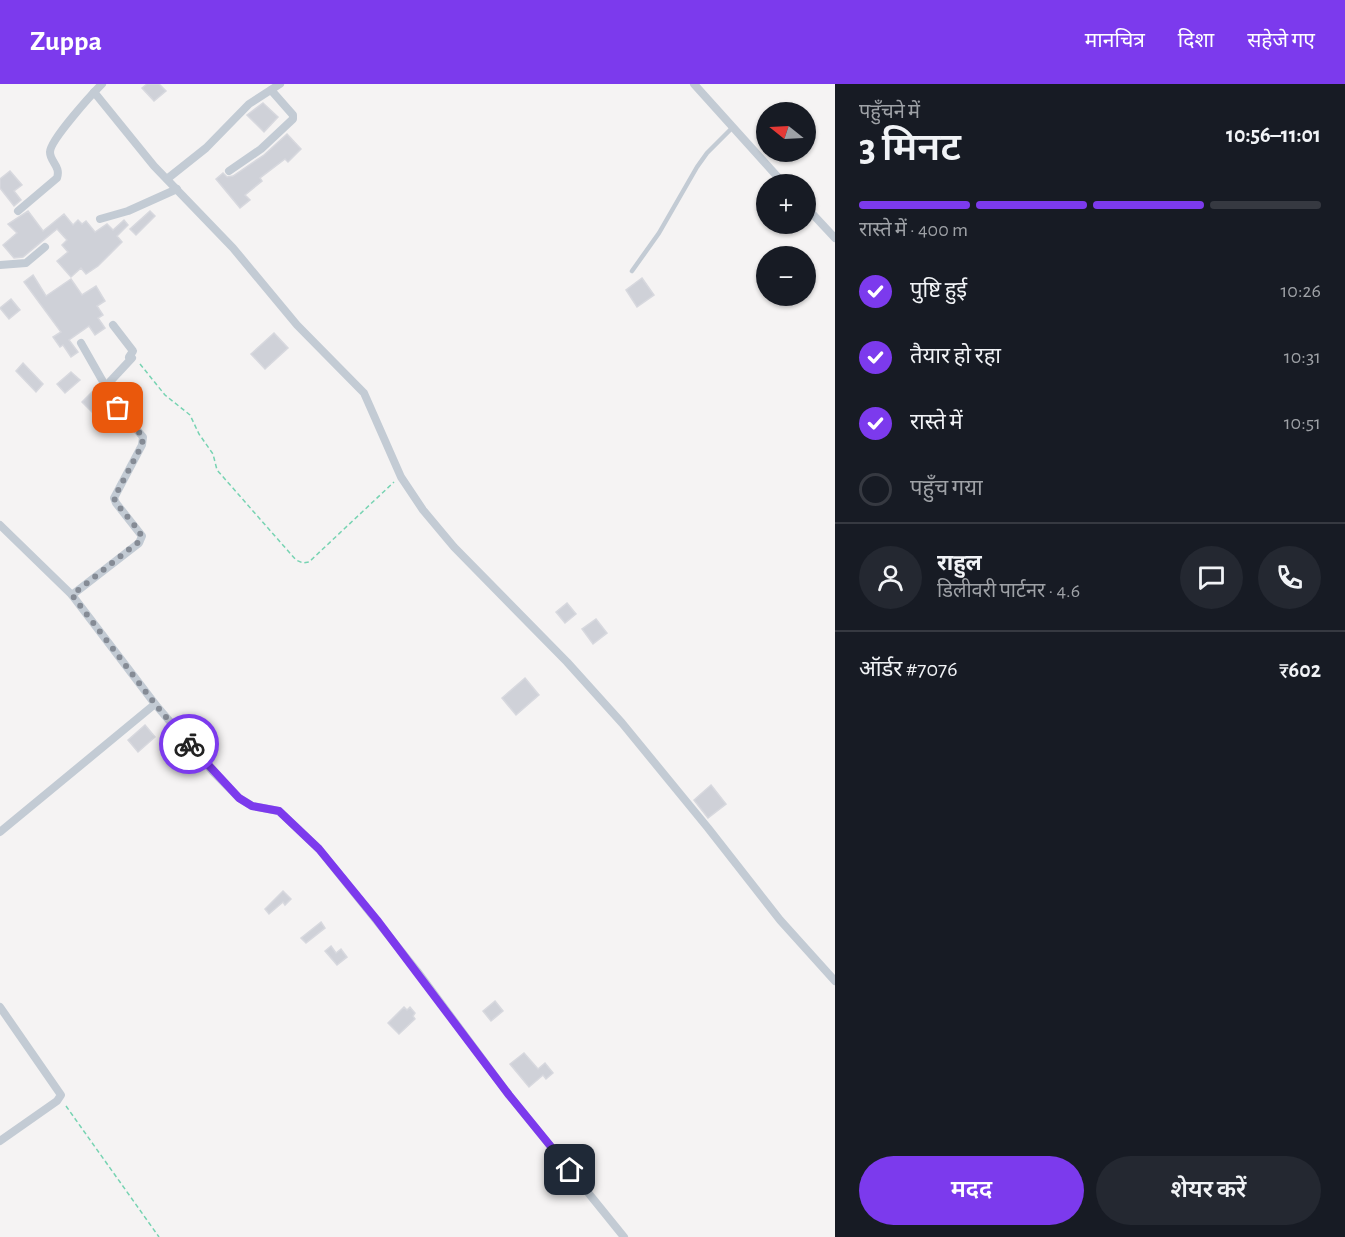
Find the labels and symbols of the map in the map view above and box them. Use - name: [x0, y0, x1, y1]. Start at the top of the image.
- north arrow: [756, 102, 816, 162]
- pin: [92, 382, 143, 433]
- courier: [159, 714, 219, 774]
- pin: [544, 1144, 595, 1195]

